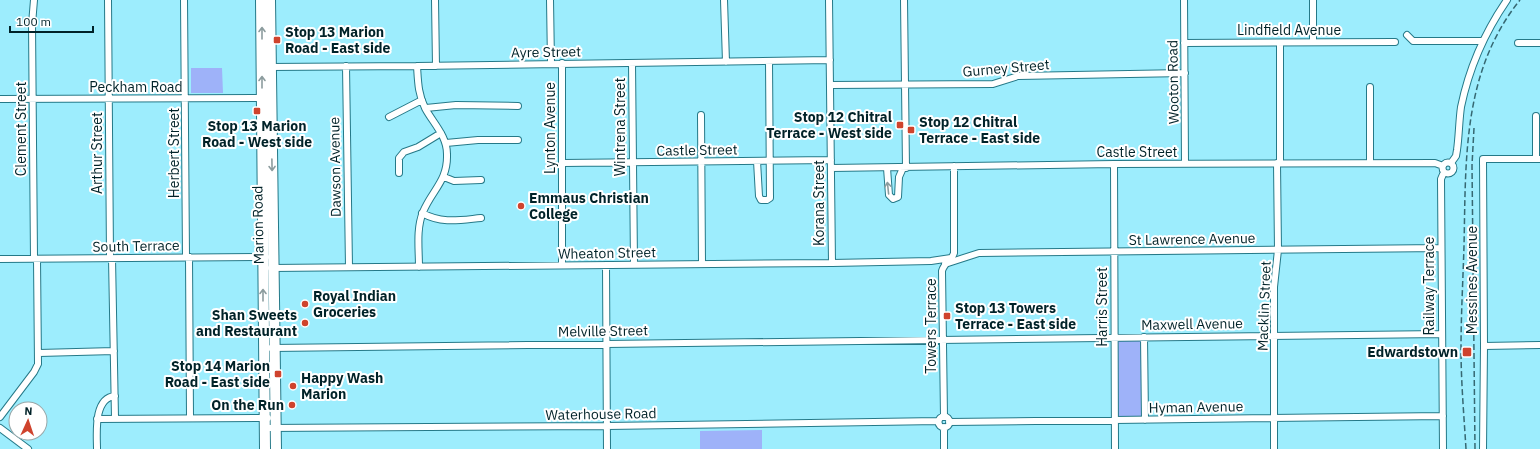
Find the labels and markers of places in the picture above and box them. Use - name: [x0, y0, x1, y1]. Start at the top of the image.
- place label: Stop 13 Marion Road - East side: [285, 23, 390, 57]
- marker: Stop 13 Marion Road - East side: [272, 35, 282, 45]
- marker: Stop 13 Marion Road - West side: [252, 106, 262, 116]
- place label: Stop 12 Chitral Terrace - West side: [766, 108, 892, 142]
- place label: Stop 12 Chitral Terrace - East side: [919, 113, 1040, 147]
- place label: Stop 13 Marion Road - West side: [202, 117, 312, 151]
- marker: Stop 12 Chitral Terrace - West side: [895, 120, 905, 130]
- marker: Stop 12 Chitral Terrace - East side: [906, 125, 916, 135]
- place label: Emmaus Christian College: [529, 189, 649, 223]
- marker: Emmaus Christian College: [516, 201, 526, 211]
- place label: Royal Indian Groceries: [313, 287, 396, 321]
- marker: Royal Indian Groceries: [300, 299, 310, 309]
- place label: Stop 13 Towers Terrace - East side: [955, 299, 1076, 333]
- place label: Shan Sweets and Restaurant: [196, 306, 297, 340]
- marker: Stop 13 Towers Terrace - East side: [942, 311, 952, 321]
- marker: Shan Sweets and Restaurant: [300, 318, 310, 328]
- place label: Edwardstown: [1367, 343, 1458, 361]
- marker: Edwardstown: [1461, 346, 1473, 358]
- place label: Stop 14 Marion Road - East side: [165, 357, 270, 391]
- marker: Stop 14 Marion Road - East side: [273, 369, 283, 379]
- place label: Happy Wash Marion: [301, 369, 383, 403]
- marker: Happy Wash Marion: [288, 381, 298, 391]
- place label: On the Run: [211, 396, 284, 414]
- marker: On the Run: [287, 400, 297, 410]

